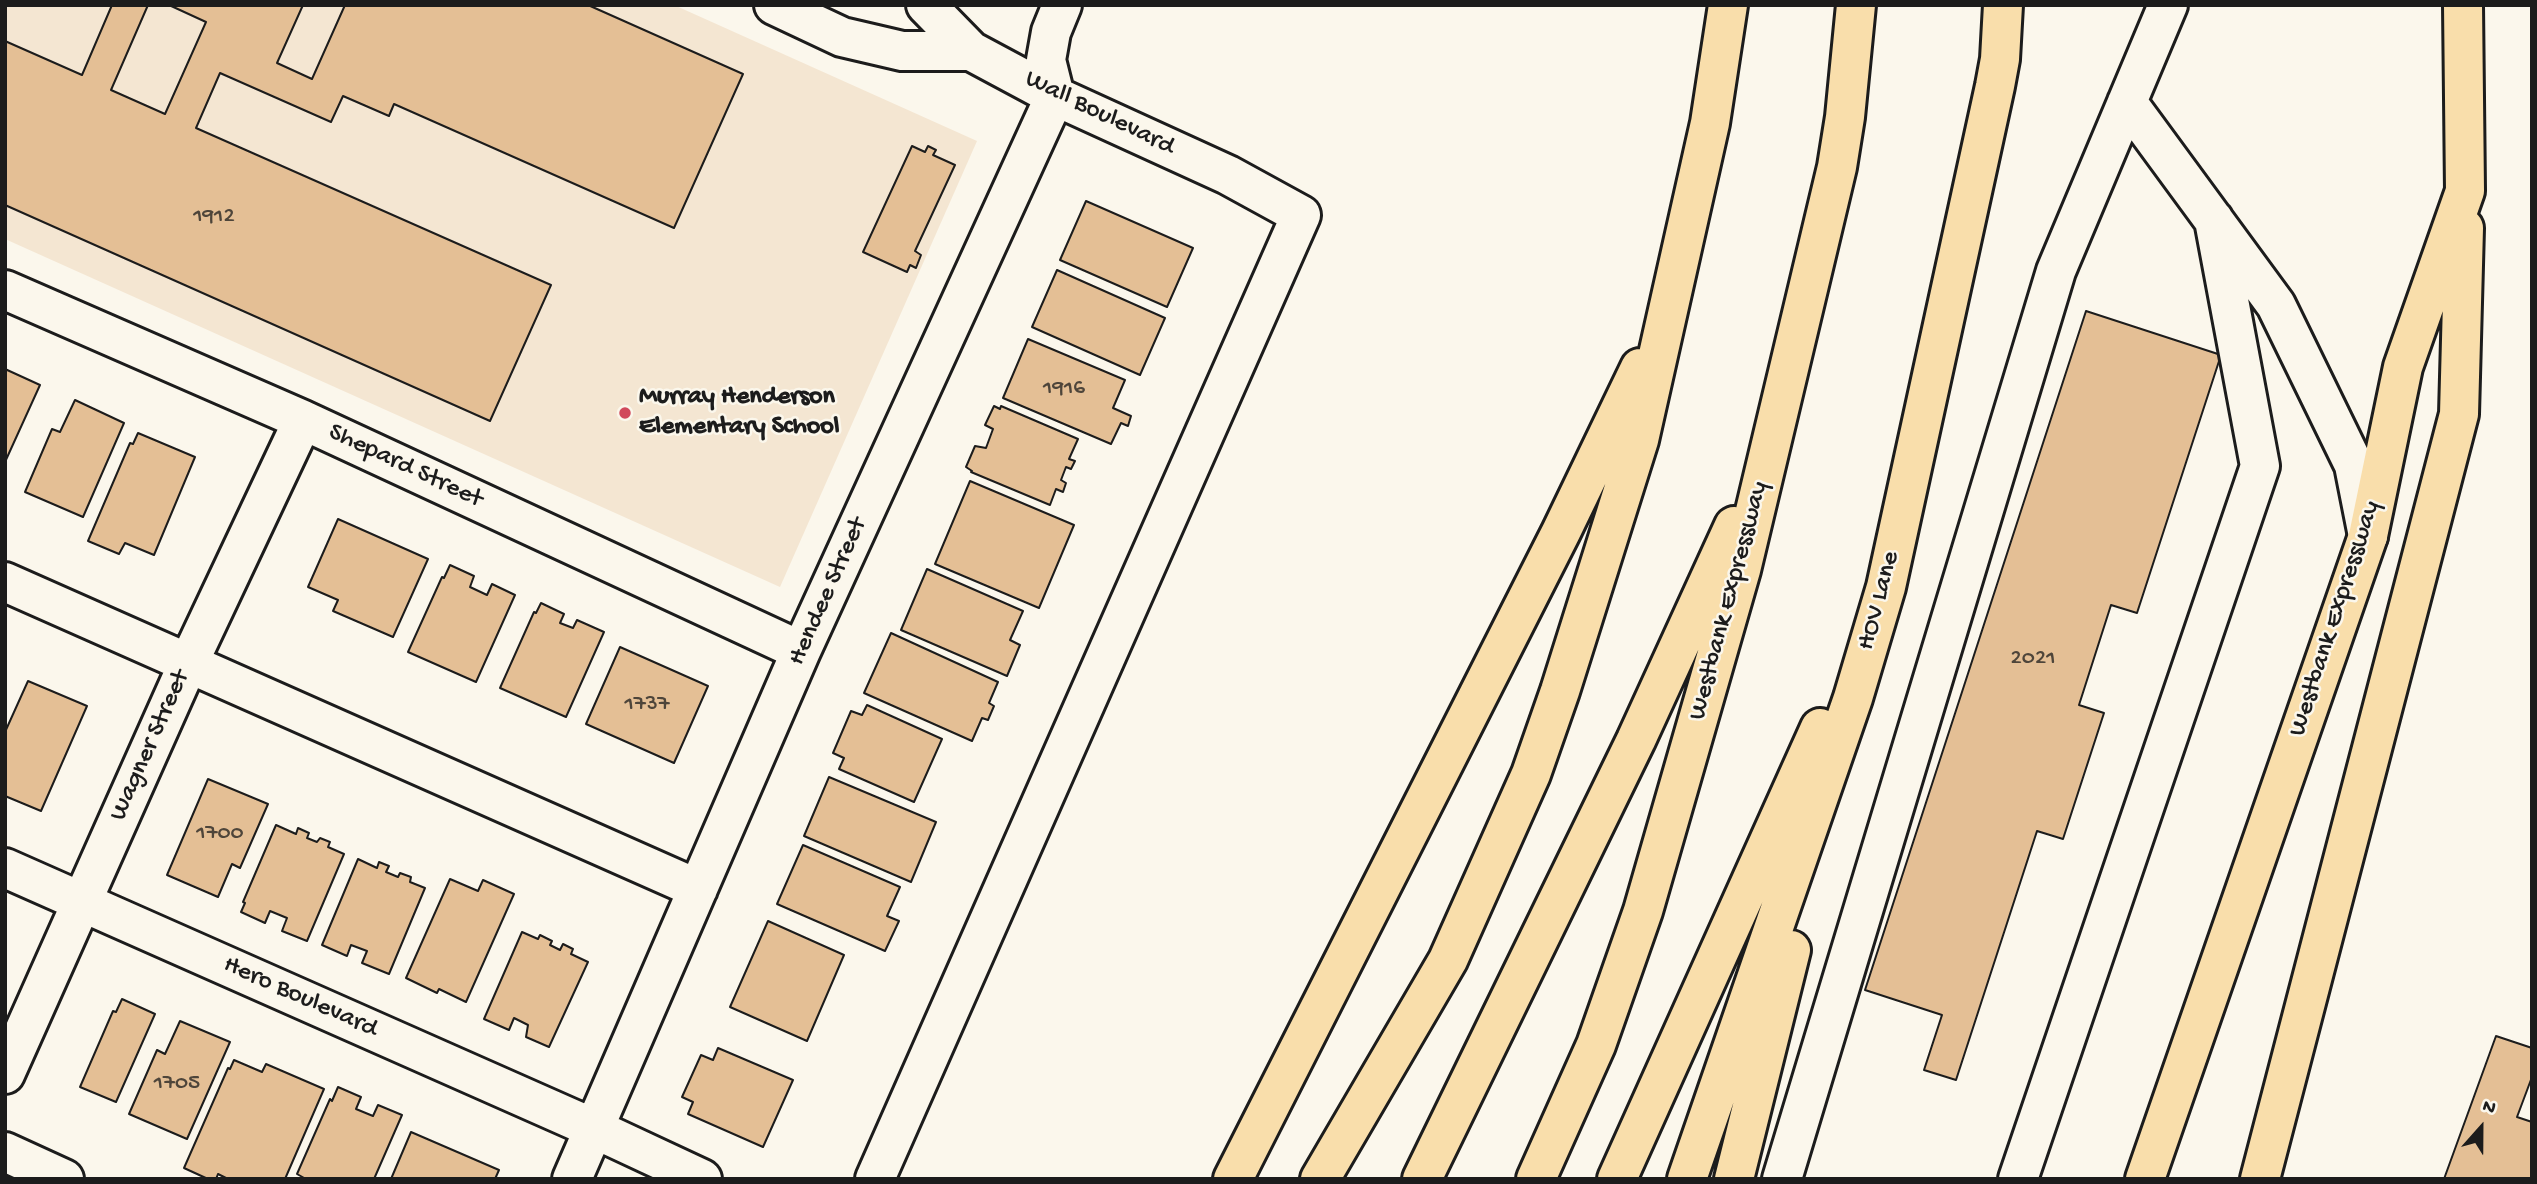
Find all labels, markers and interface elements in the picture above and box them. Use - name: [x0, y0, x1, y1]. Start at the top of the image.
- street label: Wall Boulevard: [1019, 64, 1179, 164]
- house number: 1912: [193, 203, 235, 231]
- house number: 1916: [1043, 375, 1085, 403]
- place label: Murray Henderson Elementary School: [639, 382, 839, 444]
- marker: Murray Henderson Elementary School: [617, 405, 633, 421]
- street label: Shepard Street: [323, 418, 487, 516]
- street label: Westbank Expressway: [1683, 478, 1777, 724]
- street label: Westbank Expressway: [2283, 497, 2389, 741]
- street label: Hendee Street: [783, 513, 875, 671]
- street label: HOV Lane: [1852, 548, 1908, 654]
- house number: 2021: [2011, 645, 2055, 673]
- street label: Wagner Street: [104, 666, 198, 826]
- house number: 1737: [624, 691, 670, 719]
- house number: 1700: [196, 820, 244, 848]
- street label: Hero Boulevard: [218, 950, 382, 1046]
- house number: 1705: [154, 1070, 200, 1098]
- north arrow: [2446, 1093, 2516, 1163]
- text: N: [2479, 1095, 2499, 1121]

